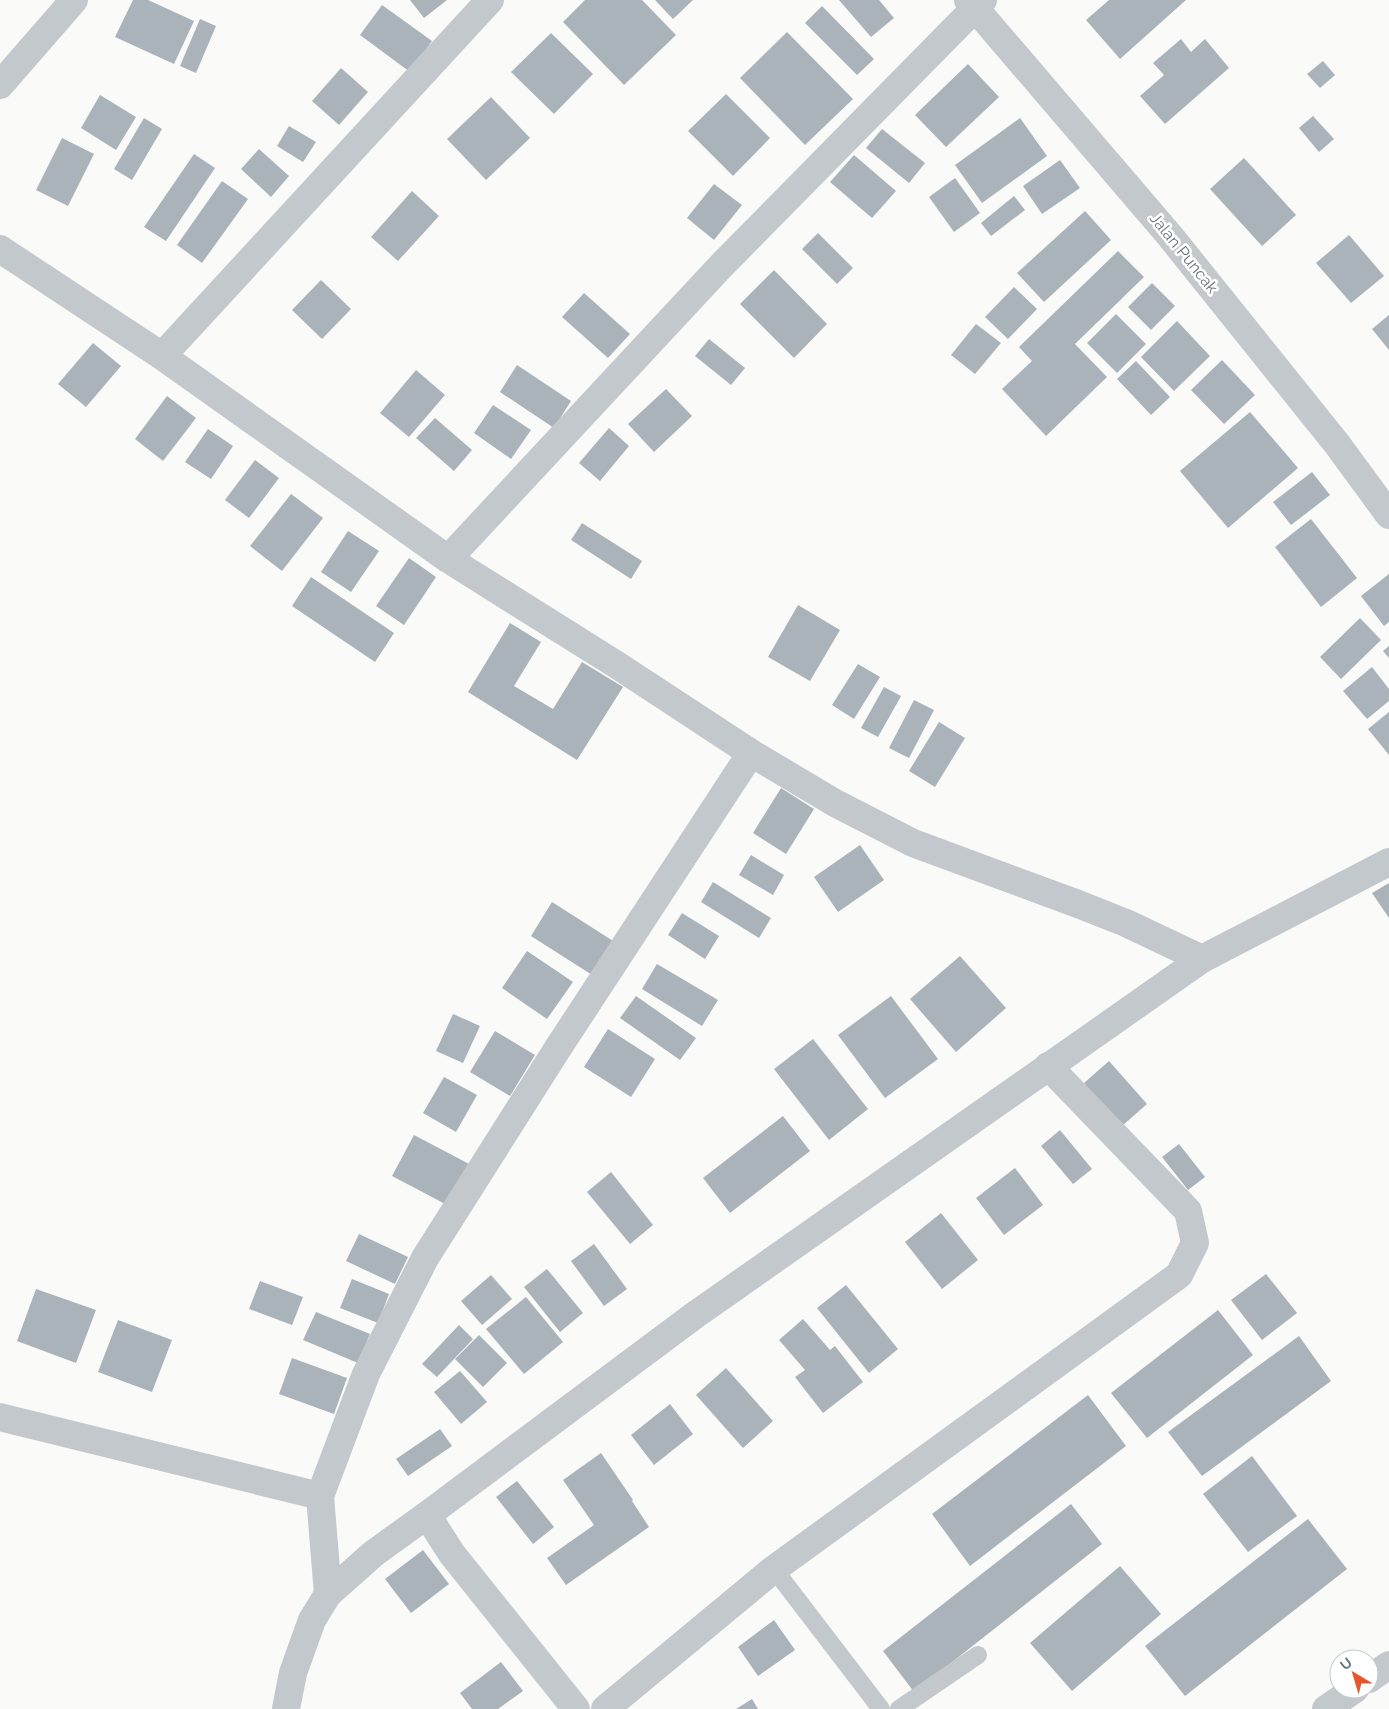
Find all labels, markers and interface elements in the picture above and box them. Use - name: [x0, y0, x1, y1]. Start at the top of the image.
- street label: Jalan Puncak: [1146, 209, 1222, 297]
- north arrow: [1329, 1649, 1379, 1699]
- text: U: [1337, 1654, 1355, 1673]

